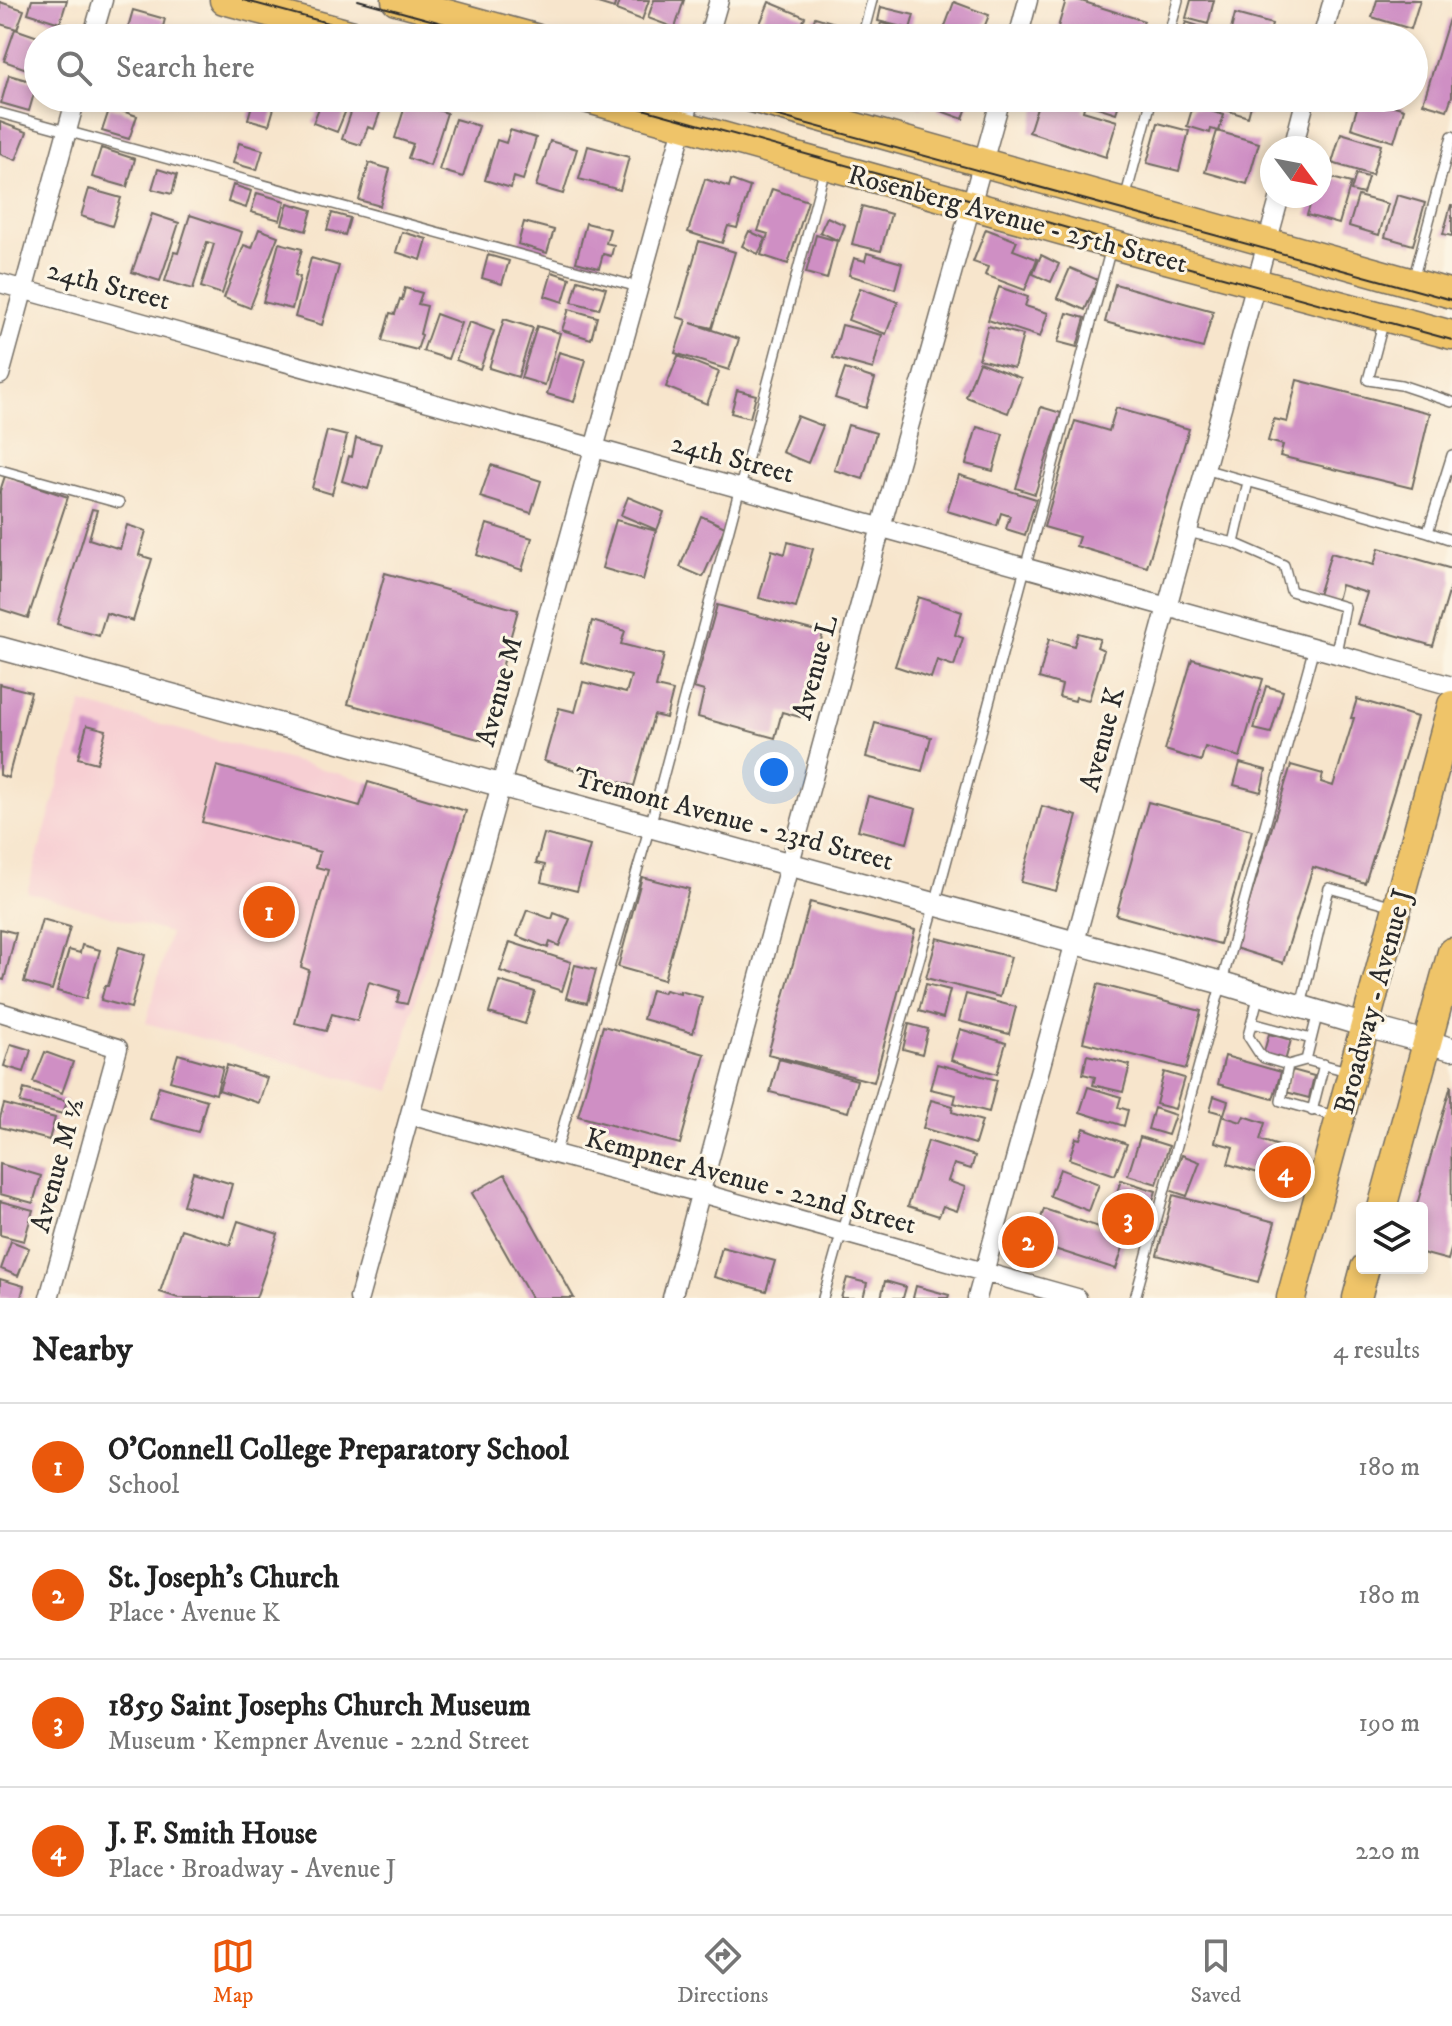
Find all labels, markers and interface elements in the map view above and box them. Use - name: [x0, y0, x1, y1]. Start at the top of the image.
- search box: [24, 24, 1428, 112]
- icon: search: [52, 46, 96, 90]
- text: Search here: [116, 50, 255, 87]
- north arrow: [1260, 136, 1332, 208]
- street label: Rosenberg Avenue - 25th Street: [844, 157, 1191, 282]
- street label: 24th Street: [43, 252, 174, 319]
- street label: 24th Street: [667, 425, 798, 492]
- street label: Avenue L: [785, 611, 846, 724]
- street label: Avenue M: [468, 633, 531, 750]
- street label: Avenue K: [1072, 683, 1133, 795]
- your location: [754, 752, 794, 792]
- street label: Tremont Avenue - 23rd Street: [570, 760, 897, 879]
- pin: 1: [243, 882, 295, 942]
- street label: Broadway - Avenue J: [1327, 885, 1420, 1118]
- street label: Avenue M ½: [23, 1094, 92, 1236]
- street label: Kempner Avenue - 22nd Street: [581, 1120, 920, 1242]
- pin: 4: [1259, 1142, 1311, 1202]
- pin: 3: [1102, 1189, 1154, 1249]
- map controls: [1356, 1202, 1428, 1274]
- button: layers: [1356, 1202, 1428, 1274]
- pin: 2: [1002, 1212, 1054, 1272]
- text: Nearby: [32, 1329, 133, 1371]
- text: 4 results: [1333, 1334, 1420, 1367]
- text: O'Connell College Preparatory School: [108, 1432, 569, 1469]
- text: 1: [53, 1451, 63, 1484]
- text: 180 m: [1358, 1451, 1420, 1484]
- text: School: [108, 1469, 179, 1502]
- text: St. Joseph's Church: [108, 1560, 339, 1597]
- text: 2: [52, 1579, 64, 1612]
- text: 180 m: [1358, 1579, 1420, 1612]
- text: Place · Avenue K: [108, 1597, 280, 1630]
- text: 1859 Saint Josephs Church Museum: [108, 1688, 531, 1725]
- text: 3: [53, 1707, 63, 1740]
- text: 190 m: [1358, 1707, 1420, 1740]
- text: Museum · Kempner Avenue - 22nd Street: [108, 1725, 529, 1758]
- text: J. F. Smith House: [108, 1816, 317, 1853]
- text: 4: [51, 1835, 65, 1868]
- text: 220 m: [1355, 1835, 1420, 1868]
- text: Place · Broadway - Avenue J: [108, 1853, 396, 1886]
- tab: Map: [211, 1934, 255, 2009]
- tab: Directions: [677, 1934, 768, 2009]
- tab: Saved: [1190, 1934, 1241, 2009]

